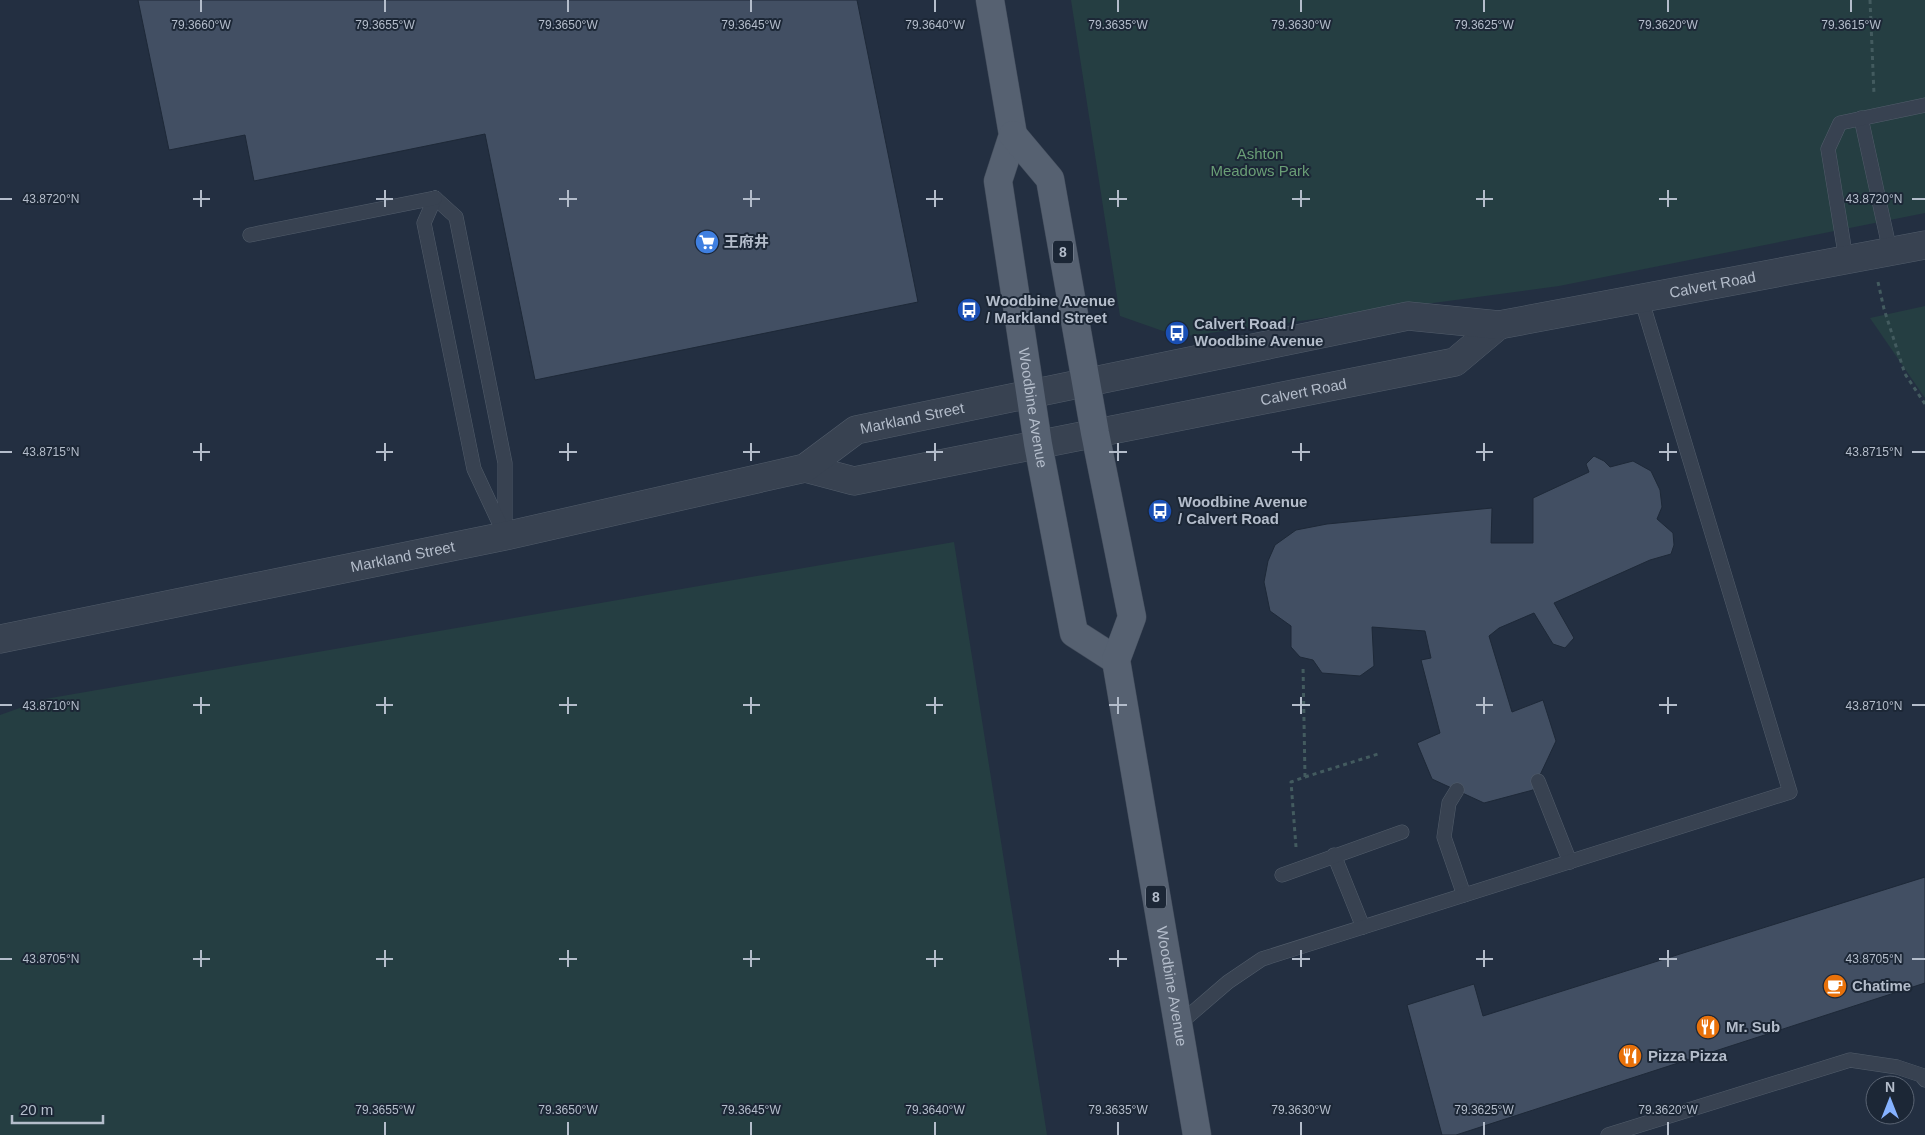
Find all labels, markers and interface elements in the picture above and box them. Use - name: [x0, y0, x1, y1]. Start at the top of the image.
- text: 79.3660°W: [171, 18, 231, 32]
- text: 79.3655°W: [355, 18, 415, 32]
- text: 79.3650°W: [538, 18, 598, 32]
- text: 79.3645°W: [721, 18, 781, 32]
- text: 79.3640°W: [905, 18, 965, 32]
- text: 79.3635°W: [1088, 18, 1148, 32]
- text: 79.3630°W: [1271, 18, 1331, 32]
- text: 79.3625°W: [1454, 18, 1514, 32]
- text: 79.3620°W: [1638, 18, 1698, 32]
- text: 79.3615°W: [1821, 18, 1881, 32]
- park label: Ashton Meadows Park: [1210, 145, 1310, 179]
- text: 43.8720°N: [23, 192, 79, 206]
- text: 43.8720°N: [1846, 192, 1902, 206]
- supermarket icon: 王府井: [694, 229, 720, 255]
- place label: 王府井: [724, 233, 769, 250]
- road number: 8: [1053, 240, 1073, 264]
- street label: Calvert Road: [1668, 268, 1757, 301]
- place label: Woodbine Avenue / Markland Street: [986, 292, 1115, 326]
- bus stop icon: Woodbine Avenue / Markland Street: [956, 297, 982, 323]
- place label: Calvert Road / Woodbine Avenue: [1194, 315, 1323, 349]
- bus stop icon: Calvert Road / Woodbine Avenue: [1164, 320, 1190, 346]
- street label: Woodbine Avenue: [1016, 347, 1051, 469]
- street label: Calvert Road: [1259, 375, 1348, 408]
- street label: Markland Street: [859, 399, 967, 437]
- text: 43.8715°N: [23, 445, 79, 459]
- text: 43.8715°N: [1846, 445, 1902, 459]
- place label: Woodbine Avenue / Calvert Road: [1178, 493, 1307, 527]
- bus stop icon: Woodbine Avenue / Calvert Road: [1147, 498, 1173, 524]
- street label: Markland Street: [349, 537, 457, 575]
- text: 43.8710°N: [23, 699, 79, 713]
- text: 43.8710°N: [1846, 699, 1902, 713]
- road number: 8: [1146, 886, 1166, 909]
- street label: Woodbine Avenue: [1154, 925, 1191, 1047]
- text: 43.8705°N: [23, 952, 79, 966]
- text: 43.8705°N: [1846, 952, 1902, 966]
- cafe icon: Chatime: [1822, 973, 1848, 999]
- place label: Chatime: [1852, 977, 1911, 994]
- restaurant icon: Mr. Sub: [1695, 1014, 1721, 1040]
- place label: Mr. Sub: [1726, 1018, 1780, 1035]
- restaurant icon: Pizza Pizza: [1617, 1043, 1643, 1069]
- place label: Pizza Pizza: [1648, 1047, 1728, 1064]
- north arrow: [1865, 1075, 1915, 1125]
- text: N: [1885, 1079, 1895, 1095]
- scale bar: [12, 1092, 104, 1124]
- text: 20 m: [20, 1101, 53, 1118]
- text: 79.3655°W: [355, 1103, 415, 1117]
- text: 79.3650°W: [538, 1103, 598, 1117]
- text: 79.3645°W: [721, 1103, 781, 1117]
- text: 79.3640°W: [905, 1103, 965, 1117]
- text: 79.3635°W: [1088, 1103, 1148, 1117]
- text: 79.3630°W: [1271, 1103, 1331, 1117]
- text: 79.3625°W: [1454, 1103, 1514, 1117]
- text: 79.3620°W: [1638, 1103, 1698, 1117]

